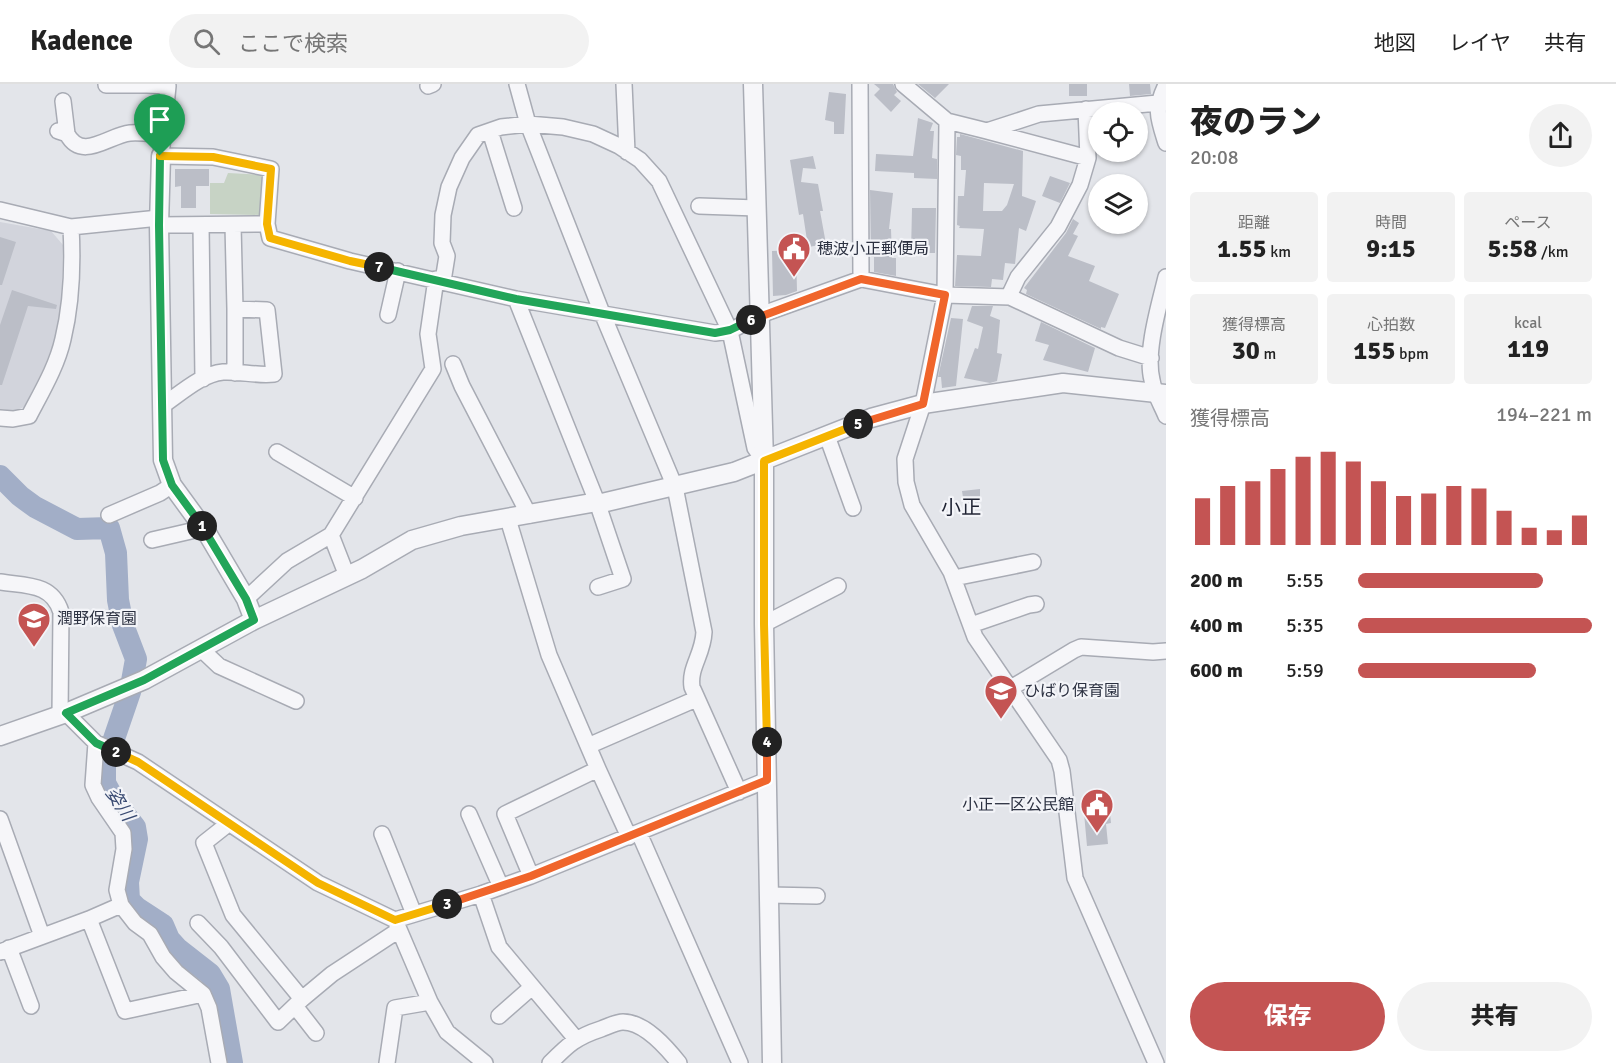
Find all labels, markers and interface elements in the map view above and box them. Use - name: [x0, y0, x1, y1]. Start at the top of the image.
- search box: [169, 14, 589, 68]
- text: Kadence: [30, 24, 133, 58]
- icon: search: [190, 25, 223, 58]
- text: ここで検索: [238, 30, 348, 57]
- text: 地図: [1374, 30, 1416, 56]
- text: レイヤ: [1449, 30, 1511, 56]
- text: 共有: [1544, 30, 1586, 56]
- pin: [134, 94, 185, 156]
- map controls: [1088, 102, 1148, 234]
- button: locate: [1088, 102, 1148, 162]
- text: 夜のラン: [1190, 102, 1322, 143]
- icon: arrive: [143, 103, 176, 136]
- button: share: [1529, 104, 1592, 167]
- text: 20:08: [1190, 145, 1239, 170]
- button: layers: [1088, 174, 1148, 234]
- text: 距離: [1238, 213, 1270, 233]
- text: 時間: [1375, 213, 1407, 233]
- text: ペース: [1504, 213, 1552, 233]
- public building icon: 穂波小正郵便局: [776, 231, 812, 278]
- text: 1.55: [1217, 233, 1267, 265]
- text: 9:15: [1366, 233, 1416, 265]
- text: 5:58: [1488, 233, 1537, 265]
- place label: 穂波小正郵便局: [817, 239, 929, 259]
- text: km: [1267, 242, 1291, 262]
- text: /km: [1537, 242, 1568, 262]
- pin: 7: [364, 252, 394, 282]
- text: 7: [375, 257, 383, 277]
- pin: 6: [736, 305, 766, 335]
- text: 6: [747, 310, 755, 330]
- text: kcal: [1514, 313, 1542, 333]
- text: 獲得標高: [1222, 315, 1286, 335]
- text: 心拍数: [1367, 315, 1415, 335]
- text: 119: [1507, 333, 1549, 365]
- text: 30: [1232, 335, 1260, 367]
- text: 155: [1353, 335, 1395, 367]
- text: m: [1260, 344, 1276, 364]
- text: bpm: [1395, 344, 1429, 364]
- text: 194–221 m: [1496, 402, 1592, 427]
- text: 獲得標高: [1190, 406, 1270, 431]
- pin: 5: [843, 409, 873, 439]
- text: 5: [854, 414, 862, 434]
- district label: 小正: [941, 495, 981, 520]
- pin: 1: [187, 511, 217, 541]
- text: 1: [198, 516, 206, 536]
- text: 200 m: [1190, 568, 1243, 593]
- text: 5:55: [1286, 568, 1324, 593]
- school or university icon: 潤野保育園: [16, 601, 52, 648]
- place label: 潤野保育園: [57, 609, 137, 629]
- text: 400 m: [1190, 613, 1243, 638]
- text: 5:35: [1286, 613, 1324, 638]
- text: 600 m: [1190, 658, 1243, 683]
- text: 5:59: [1286, 658, 1324, 683]
- school or university icon: ひばり保育園: [983, 673, 1019, 720]
- place label: ひばり保育園: [1024, 681, 1120, 701]
- pin: 4: [752, 727, 782, 757]
- text: 4: [763, 732, 771, 752]
- pin: 2: [101, 737, 131, 767]
- text: 2: [112, 742, 120, 762]
- water label: 姿川: [101, 783, 140, 827]
- public building icon: 小正一区公民館: [1079, 787, 1115, 834]
- place label: 小正一区公民館: [962, 795, 1074, 815]
- pin: 3: [432, 889, 462, 919]
- text: 3: [443, 894, 451, 914]
- button: 保存: [1190, 982, 1385, 1051]
- button: 共有: [1397, 982, 1592, 1051]

